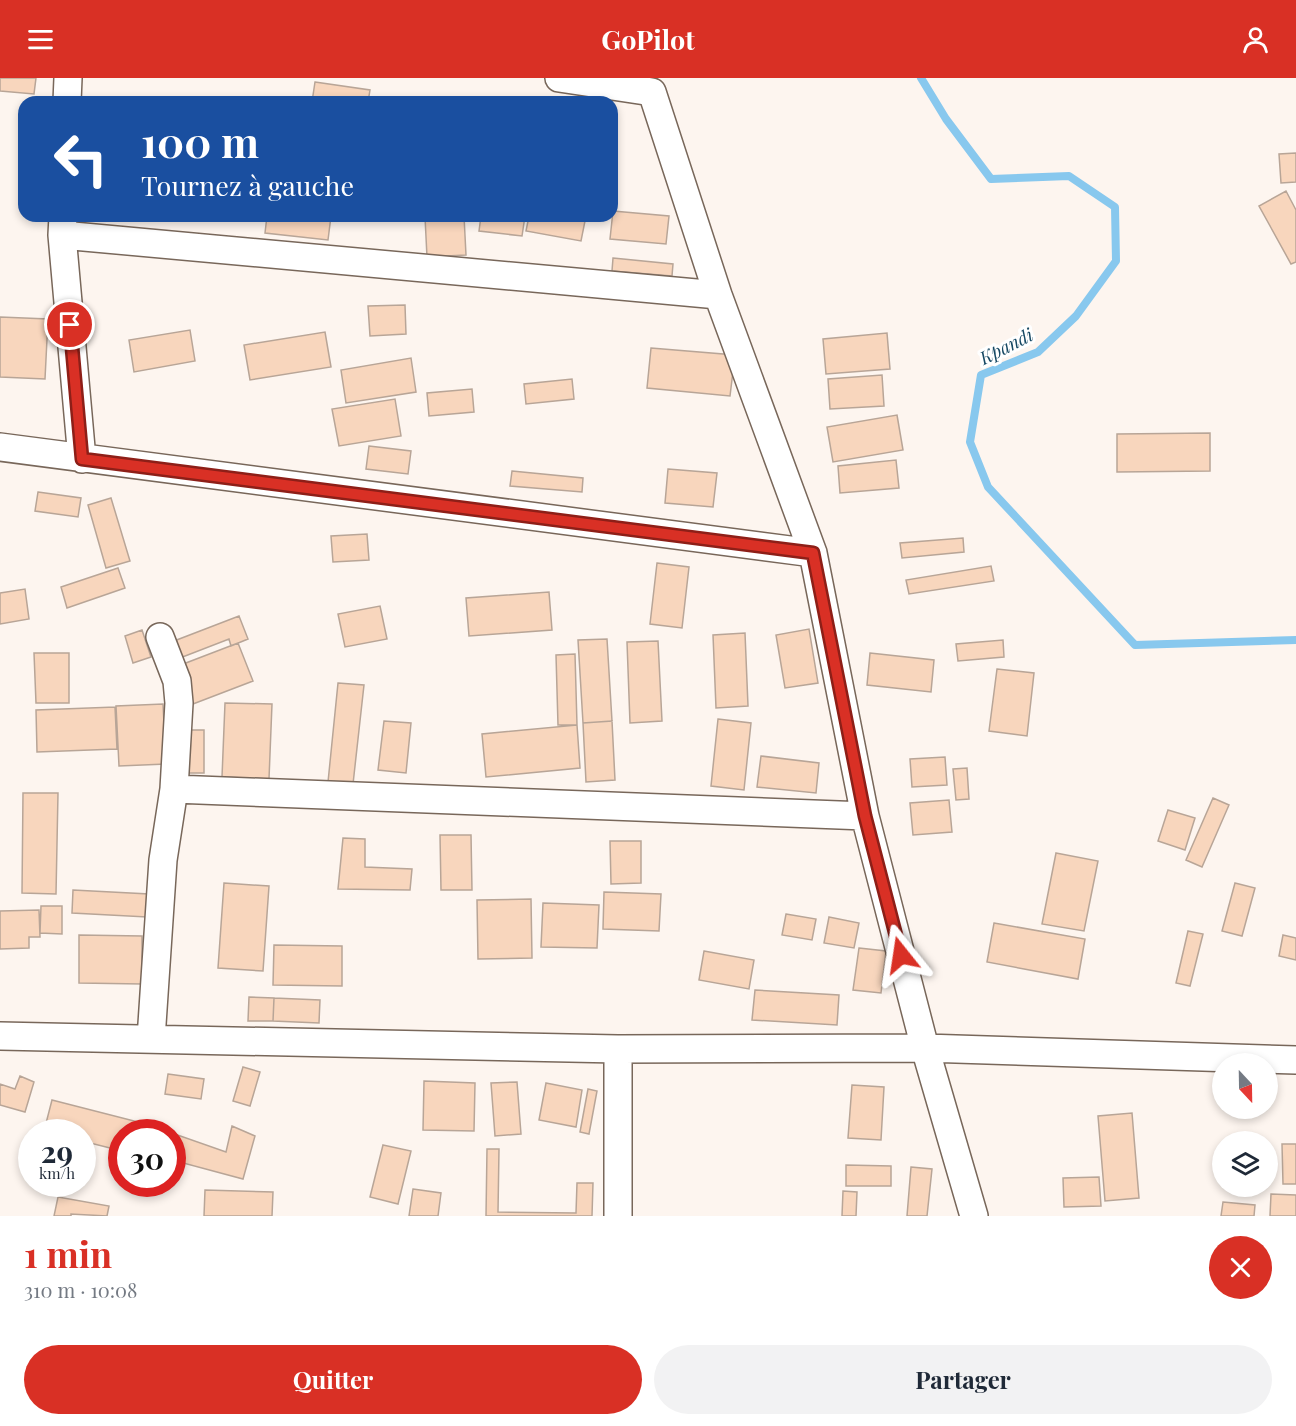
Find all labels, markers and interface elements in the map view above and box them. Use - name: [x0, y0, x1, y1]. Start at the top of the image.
- text: GoPilot: [601, 21, 695, 57]
- icon: menu: [24, 23, 57, 56]
- icon: person: [1239, 23, 1272, 56]
- text: 100 m: [141, 113, 259, 169]
- icon: left: [42, 120, 120, 198]
- text: Tournez à gauche: [141, 167, 354, 203]
- pin: [44, 299, 95, 350]
- icon: arrive: [53, 308, 86, 341]
- water label: Kpandi: [974, 322, 1037, 370]
- position arrow: [869, 923, 933, 987]
- north arrow: [1212, 1053, 1278, 1119]
- map controls: [1212, 1053, 1278, 1197]
- speed limit sign: 30: [108, 1119, 186, 1197]
- text: 29: [41, 1131, 73, 1171]
- button: layers: [1212, 1131, 1278, 1197]
- text: km/h: [39, 1163, 75, 1183]
- text: 1 min: [24, 1229, 112, 1277]
- button: close: [1209, 1236, 1272, 1299]
- text: 310 m · 10:08: [24, 1276, 138, 1303]
- button: Quitter: [24, 1345, 642, 1414]
- button: Partager: [654, 1345, 1272, 1414]

